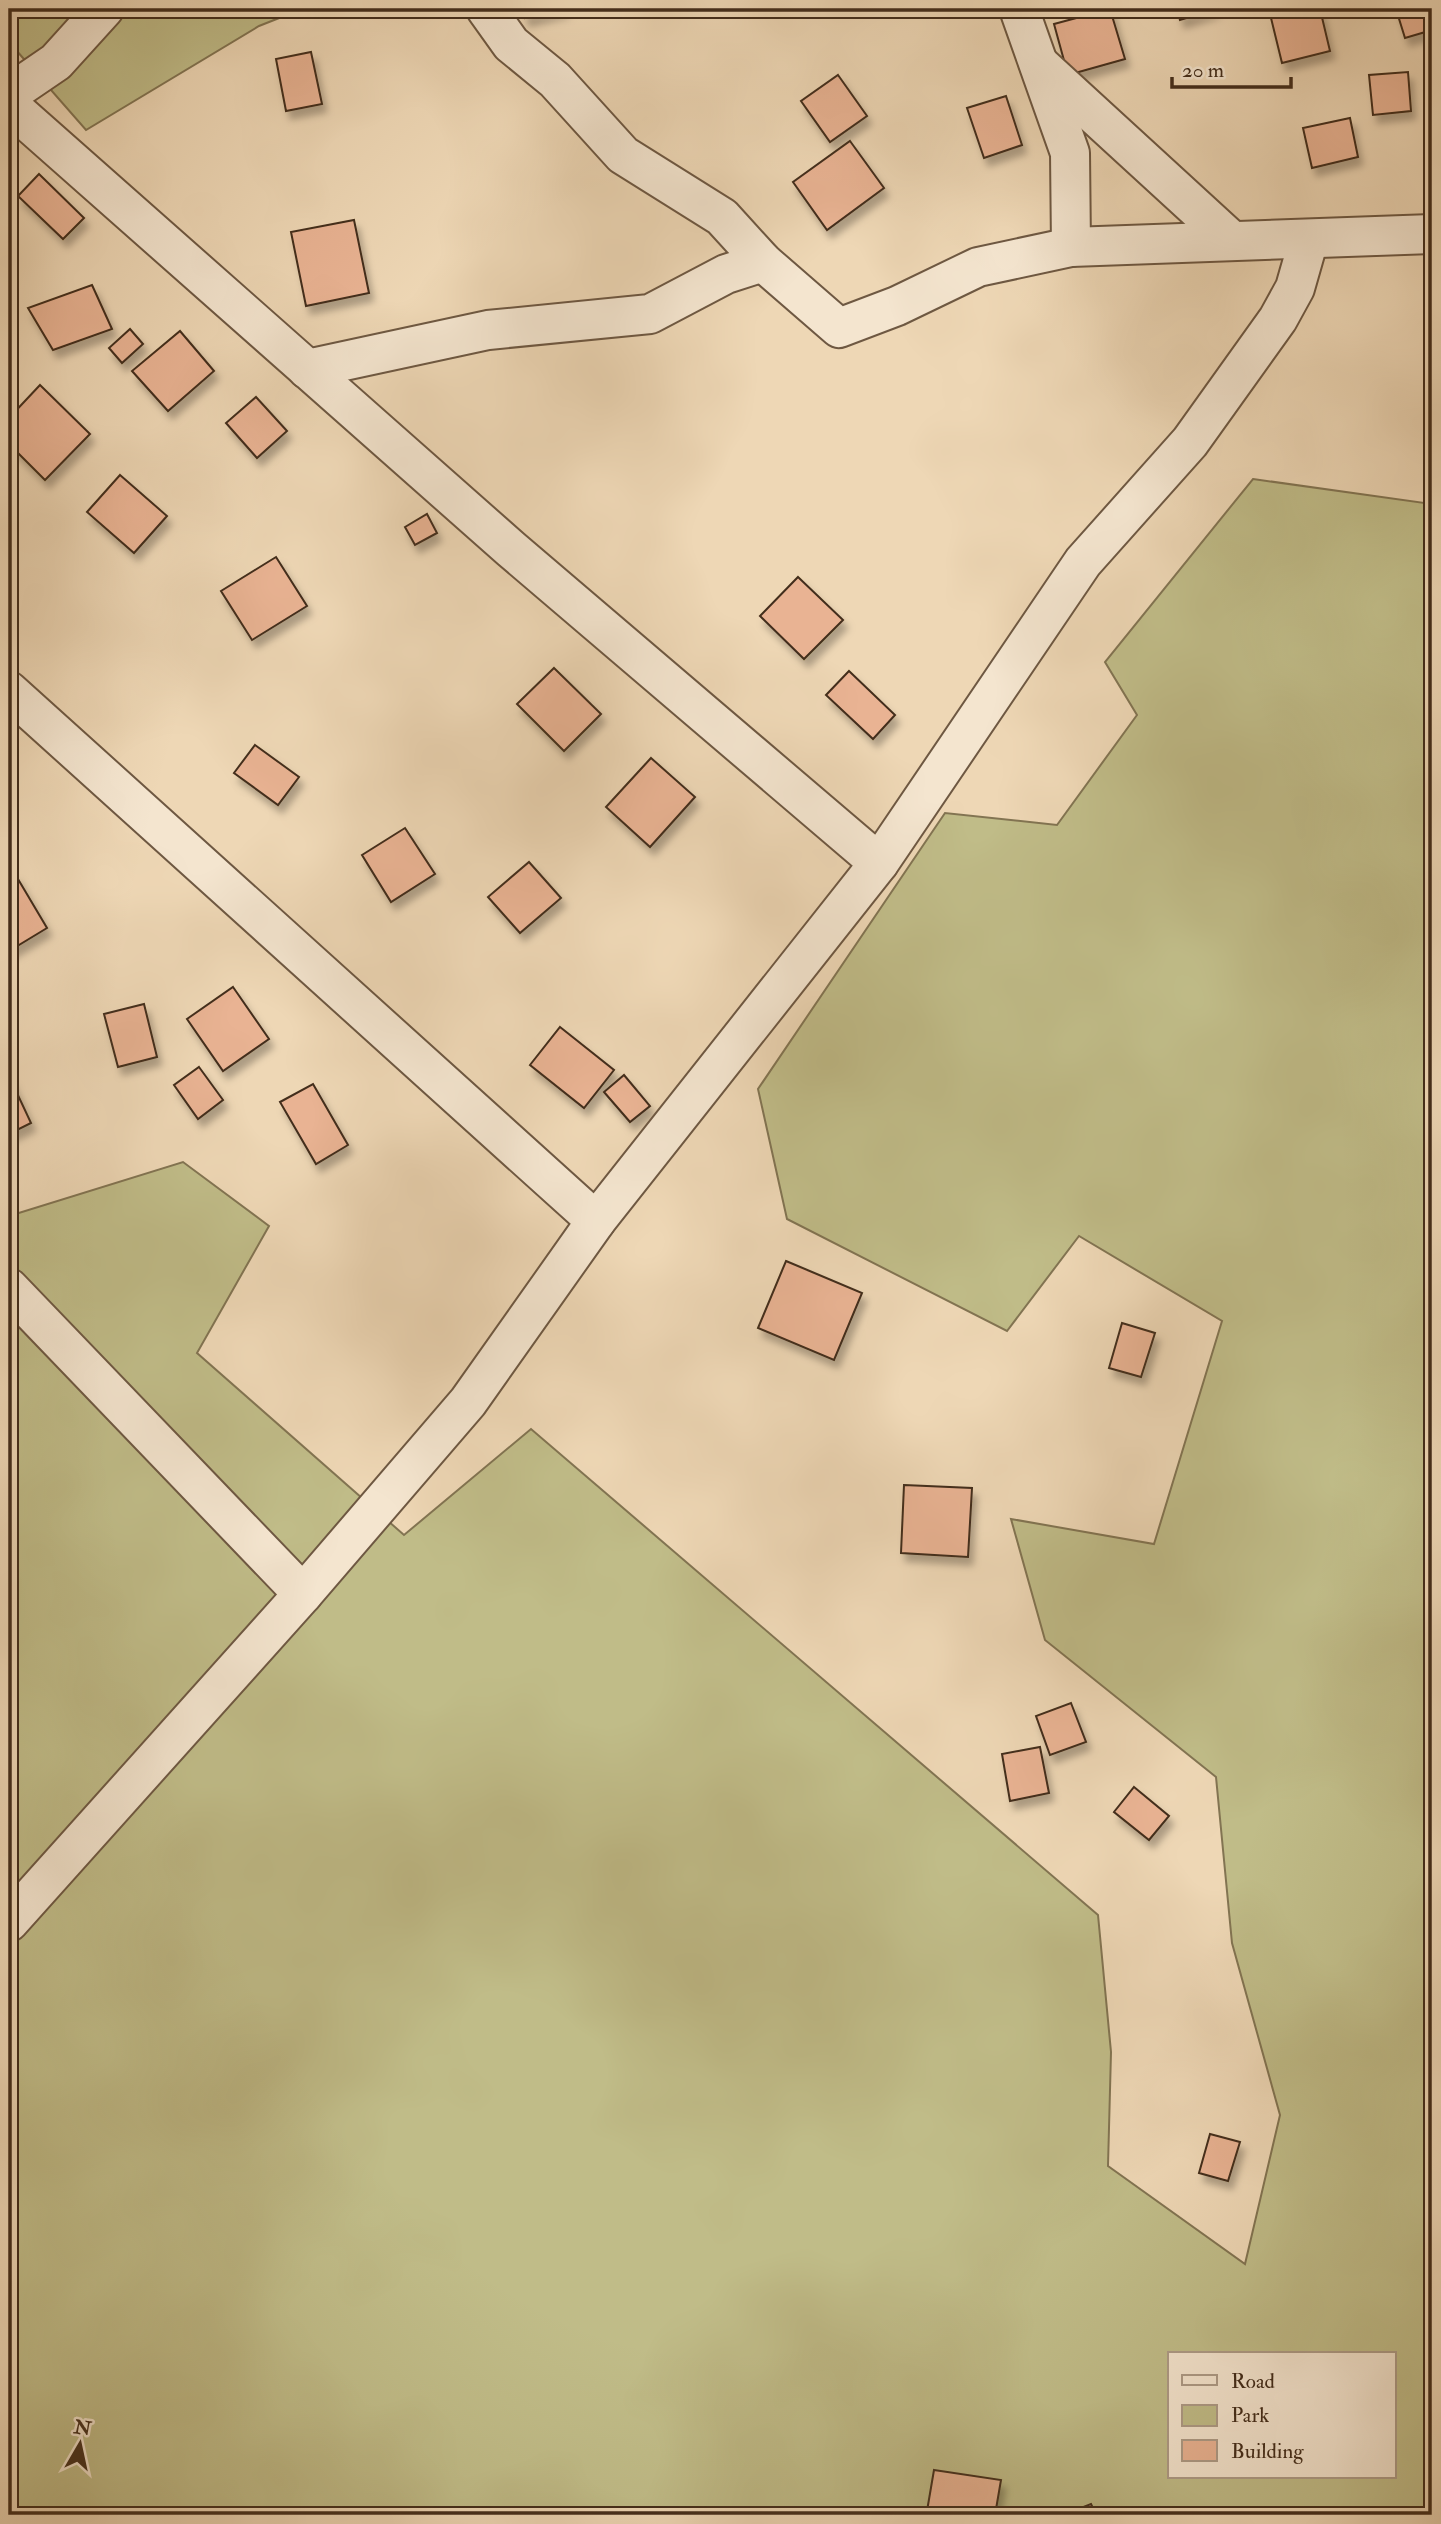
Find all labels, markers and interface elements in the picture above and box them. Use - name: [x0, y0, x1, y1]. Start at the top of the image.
- scale bar: [1172, 46, 1290, 90]
- text: 20 m: [1182, 57, 1224, 84]
- legend: [1168, 2352, 1396, 2478]
- text: Road: [1231, 2368, 1276, 2395]
- text: Park: [1231, 2402, 1269, 2429]
- north arrow: [46, 2408, 116, 2478]
- text: N: [71, 2415, 94, 2442]
- text: Building: [1231, 2438, 1304, 2465]

